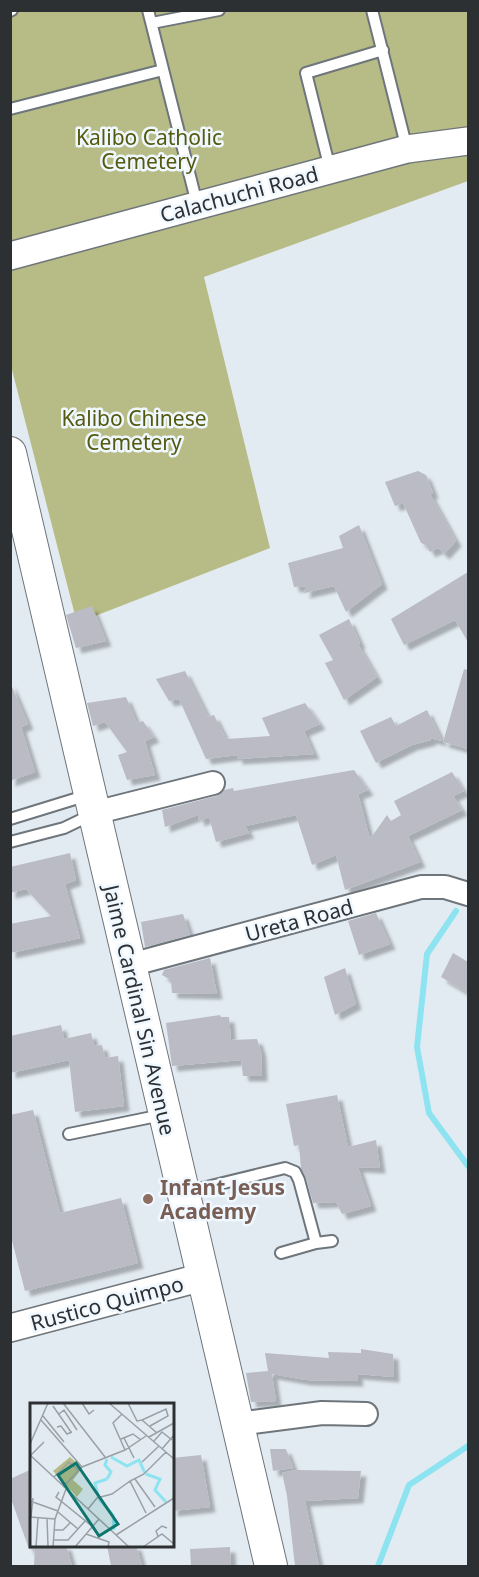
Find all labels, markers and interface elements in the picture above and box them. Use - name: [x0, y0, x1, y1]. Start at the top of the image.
- park label: Kalibo Catholic Cemetery: [76, 123, 222, 175]
- street label: Calachuchi Road: [157, 159, 321, 229]
- park label: Kalibo Chinese Cemetery: [61, 404, 207, 456]
- street label: Jaime Cardinal Sin Avenue: [97, 880, 182, 1138]
- street label: Ureta Road: [242, 892, 356, 948]
- place label: Infant Jesus Academy: [160, 1173, 285, 1225]
- marker: Infant Jesus Academy: [141, 1192, 155, 1206]
- street label: Rustico Quimpo: [27, 1269, 187, 1337]
- inset map: [30, 1403, 174, 1547]

